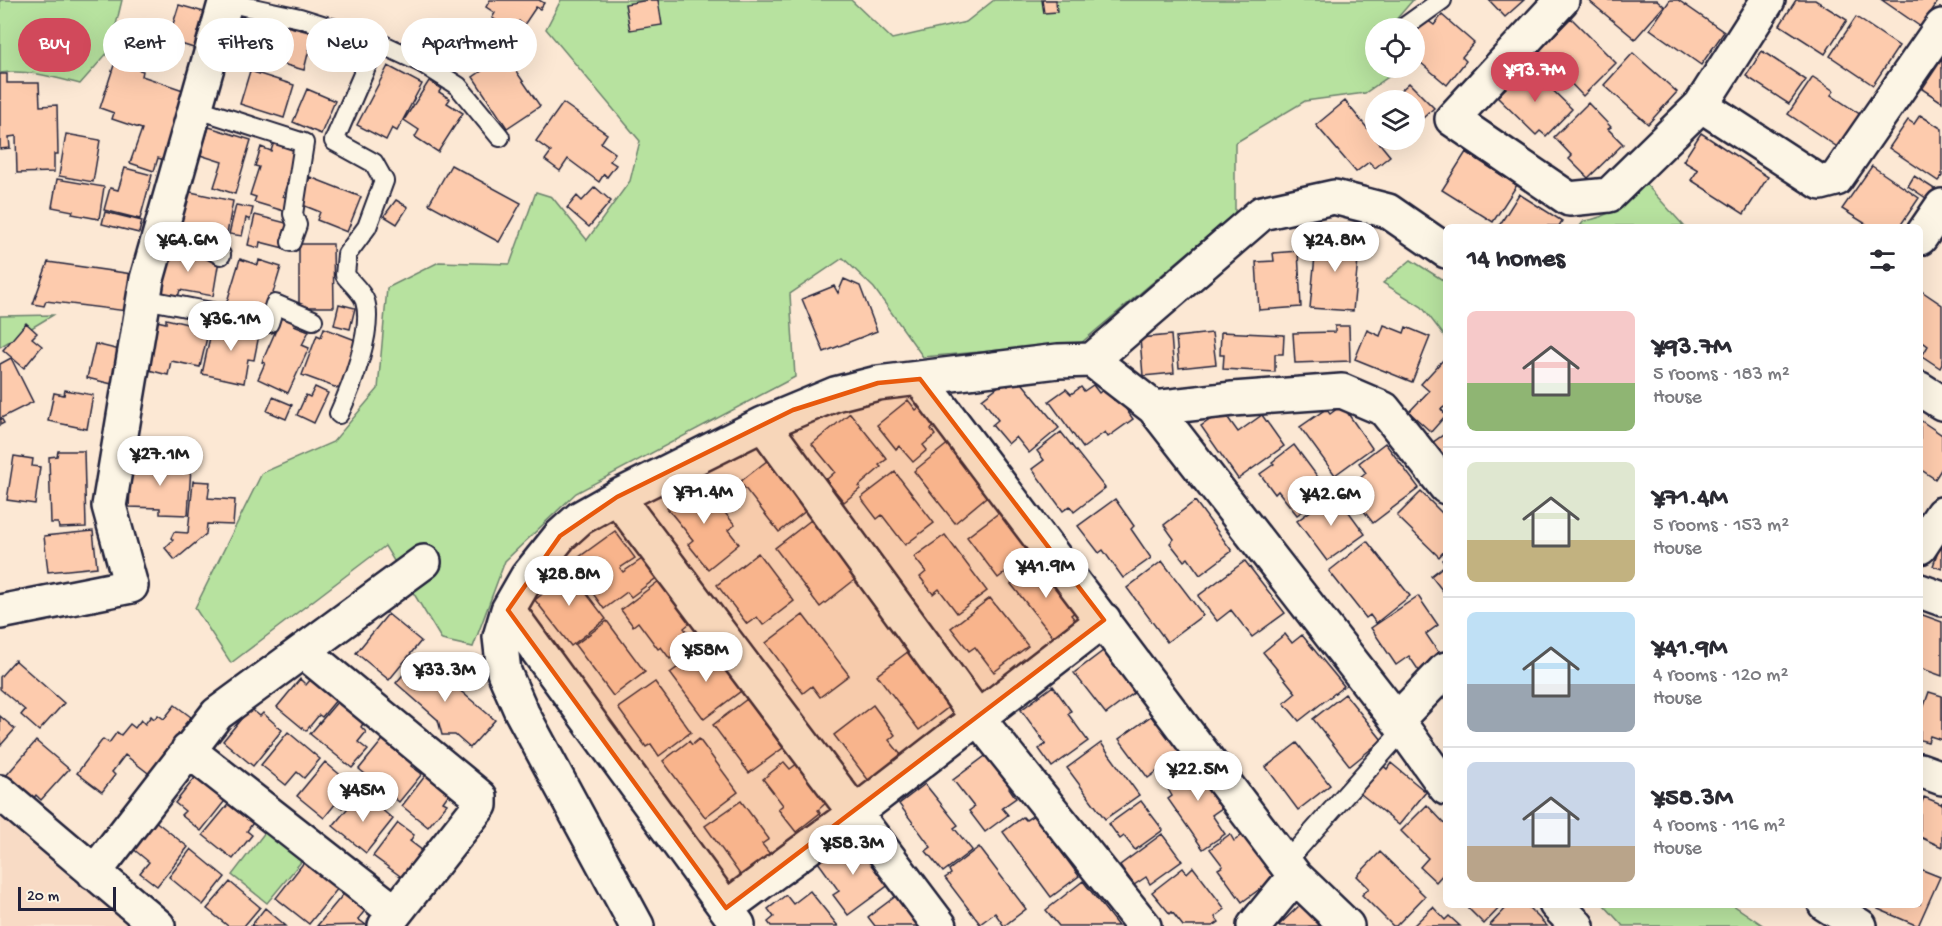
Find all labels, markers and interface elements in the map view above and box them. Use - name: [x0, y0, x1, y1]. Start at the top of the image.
- chip: Buy: [18, 18, 91, 72]
- chip: Rent: [103, 18, 185, 72]
- chip: Filters: [197, 18, 294, 72]
- chip: New: [306, 18, 389, 72]
- chip: Apartment: [401, 18, 537, 72]
- map controls: [1365, 18, 1425, 150]
- button: locate: [1365, 18, 1425, 78]
- pin: ¥93.7M: [1486, 52, 1584, 103]
- text: ¥93.7M: [1505, 60, 1565, 83]
- button: layers: [1365, 90, 1425, 150]
- pin: ¥64.6M: [139, 222, 237, 273]
- pin: ¥24.8M: [1286, 222, 1384, 273]
- text: ¥64.6M: [158, 230, 218, 253]
- text: ¥24.8M: [1305, 230, 1365, 253]
- icon: filters: [1866, 244, 1899, 277]
- text: 14 homes: [1467, 245, 1565, 276]
- pin: ¥36.1M: [182, 301, 280, 352]
- text: ¥36.1M: [202, 309, 260, 332]
- text: ¥93.7M: [1653, 333, 1731, 364]
- icon: home: [1515, 335, 1587, 407]
- text: 5 rooms · 183 m²: [1653, 364, 1790, 387]
- text: House: [1653, 387, 1702, 410]
- pin: ¥27.1M: [111, 436, 209, 487]
- text: ¥27.1M: [131, 444, 189, 467]
- pin: ¥71.4M: [655, 474, 753, 525]
- pin: ¥42.6M: [1282, 476, 1380, 527]
- text: ¥71.4M: [675, 482, 733, 505]
- text: ¥42.6M: [1302, 484, 1360, 507]
- text: ¥71.4M: [1653, 484, 1728, 515]
- icon: home: [1515, 486, 1587, 558]
- text: 5 rooms · 153 m²: [1653, 515, 1789, 538]
- text: House: [1653, 538, 1702, 561]
- pin: ¥41.9M: [997, 548, 1095, 599]
- pin: ¥28.8M: [520, 556, 618, 607]
- text: ¥41.9M: [1018, 556, 1075, 579]
- text: ¥28.8M: [538, 564, 600, 587]
- pin: ¥58M: [670, 632, 742, 683]
- text: ¥41.9M: [1653, 634, 1727, 665]
- icon: home: [1515, 636, 1587, 708]
- text: ¥58M: [684, 640, 728, 663]
- pin: ¥33.3M: [396, 652, 494, 703]
- text: ¥33.3M: [415, 660, 475, 683]
- text: 4 rooms · 120 m²: [1653, 665, 1788, 688]
- text: House: [1653, 688, 1702, 711]
- pin: ¥22.5M: [1149, 751, 1247, 802]
- text: ¥22.5M: [1168, 759, 1228, 782]
- pin: ¥45M: [327, 772, 399, 823]
- text: ¥45M: [341, 780, 385, 803]
- text: ¥58.3M: [1653, 784, 1733, 815]
- icon: home: [1515, 786, 1587, 858]
- text: 4 rooms · 116 m²: [1653, 815, 1786, 838]
- pin: ¥58.3M: [804, 825, 902, 876]
- text: ¥58.3M: [822, 833, 884, 856]
- text: House: [1653, 838, 1702, 861]
- scale bar: [18, 884, 116, 912]
- text: 20 m: [27, 888, 59, 907]

